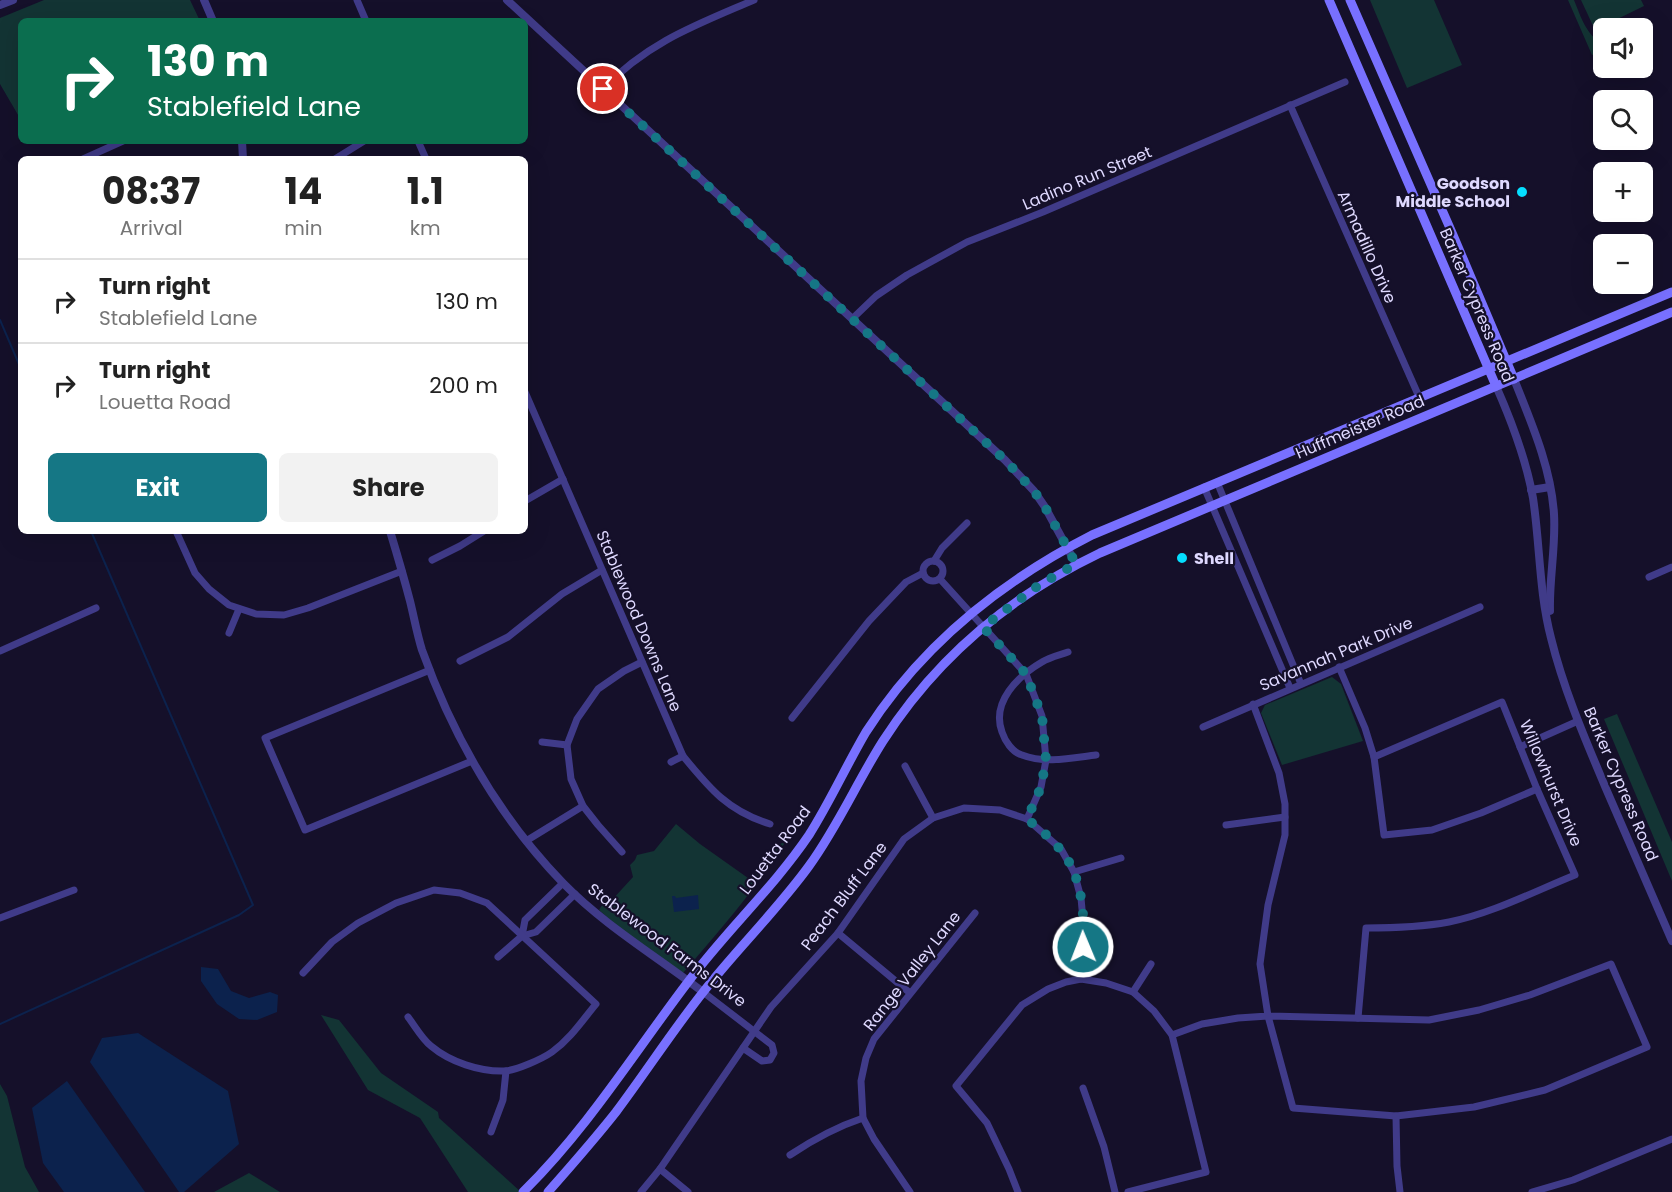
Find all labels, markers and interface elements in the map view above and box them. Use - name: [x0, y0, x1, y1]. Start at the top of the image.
- map controls: [1593, 18, 1653, 294]
- button: sound: [1593, 18, 1653, 78]
- text: 130 m: [147, 32, 269, 91]
- icon: right: [48, 42, 126, 120]
- pin: [577, 63, 628, 114]
- icon: arrive: [586, 72, 619, 105]
- text: Stablefield Lane: [147, 88, 361, 125]
- button: search: [1593, 90, 1653, 150]
- street label: Ladino Run Street: [1019, 140, 1155, 216]
- button: +: [1593, 162, 1653, 222]
- text: 08:37: [102, 166, 200, 217]
- text: 14: [284, 166, 322, 217]
- text: 1.1: [407, 166, 444, 217]
- place label: Goodson Middle School: [1395, 172, 1510, 213]
- marker: Goodson Middle School: [1515, 185, 1529, 199]
- street label: Armadillo Drive: [1332, 187, 1402, 307]
- text: Arrival: [120, 214, 183, 242]
- text: min: [284, 214, 323, 242]
- text: km: [410, 214, 441, 242]
- street label: Barker Cypress Road: [1434, 224, 1520, 386]
- button: −: [1593, 234, 1653, 294]
- text: Turn right: [99, 271, 210, 302]
- icon: right: [48, 285, 81, 318]
- text: 130 m: [436, 286, 498, 317]
- text: Stablefield Lane: [99, 304, 257, 332]
- text: Turn right: [99, 355, 210, 386]
- icon: right: [48, 369, 81, 402]
- text: 200 m: [429, 370, 498, 401]
- text: Louetta Road: [99, 388, 231, 416]
- street label: Huffmeister Road: [1292, 389, 1428, 465]
- button: Exit: [48, 453, 267, 522]
- button: Share: [279, 453, 498, 522]
- street label: Stablewood Downs Lane: [590, 527, 688, 715]
- place label: Shell: [1194, 547, 1234, 570]
- marker: Shell: [1175, 551, 1189, 565]
- street label: Savannah Park Drive: [1256, 611, 1416, 697]
- street label: Barker Cypress Road: [1578, 703, 1664, 865]
- street label: Willowhurst Drive: [1514, 716, 1588, 850]
- street label: Louetta Road: [734, 801, 816, 899]
- street label: Peach Bluff Lane: [795, 837, 893, 955]
- street label: Stablewood Farms Drive: [583, 878, 751, 1012]
- street label: Range Valley Lane: [858, 906, 966, 1036]
- position arrow: [1051, 915, 1115, 979]

